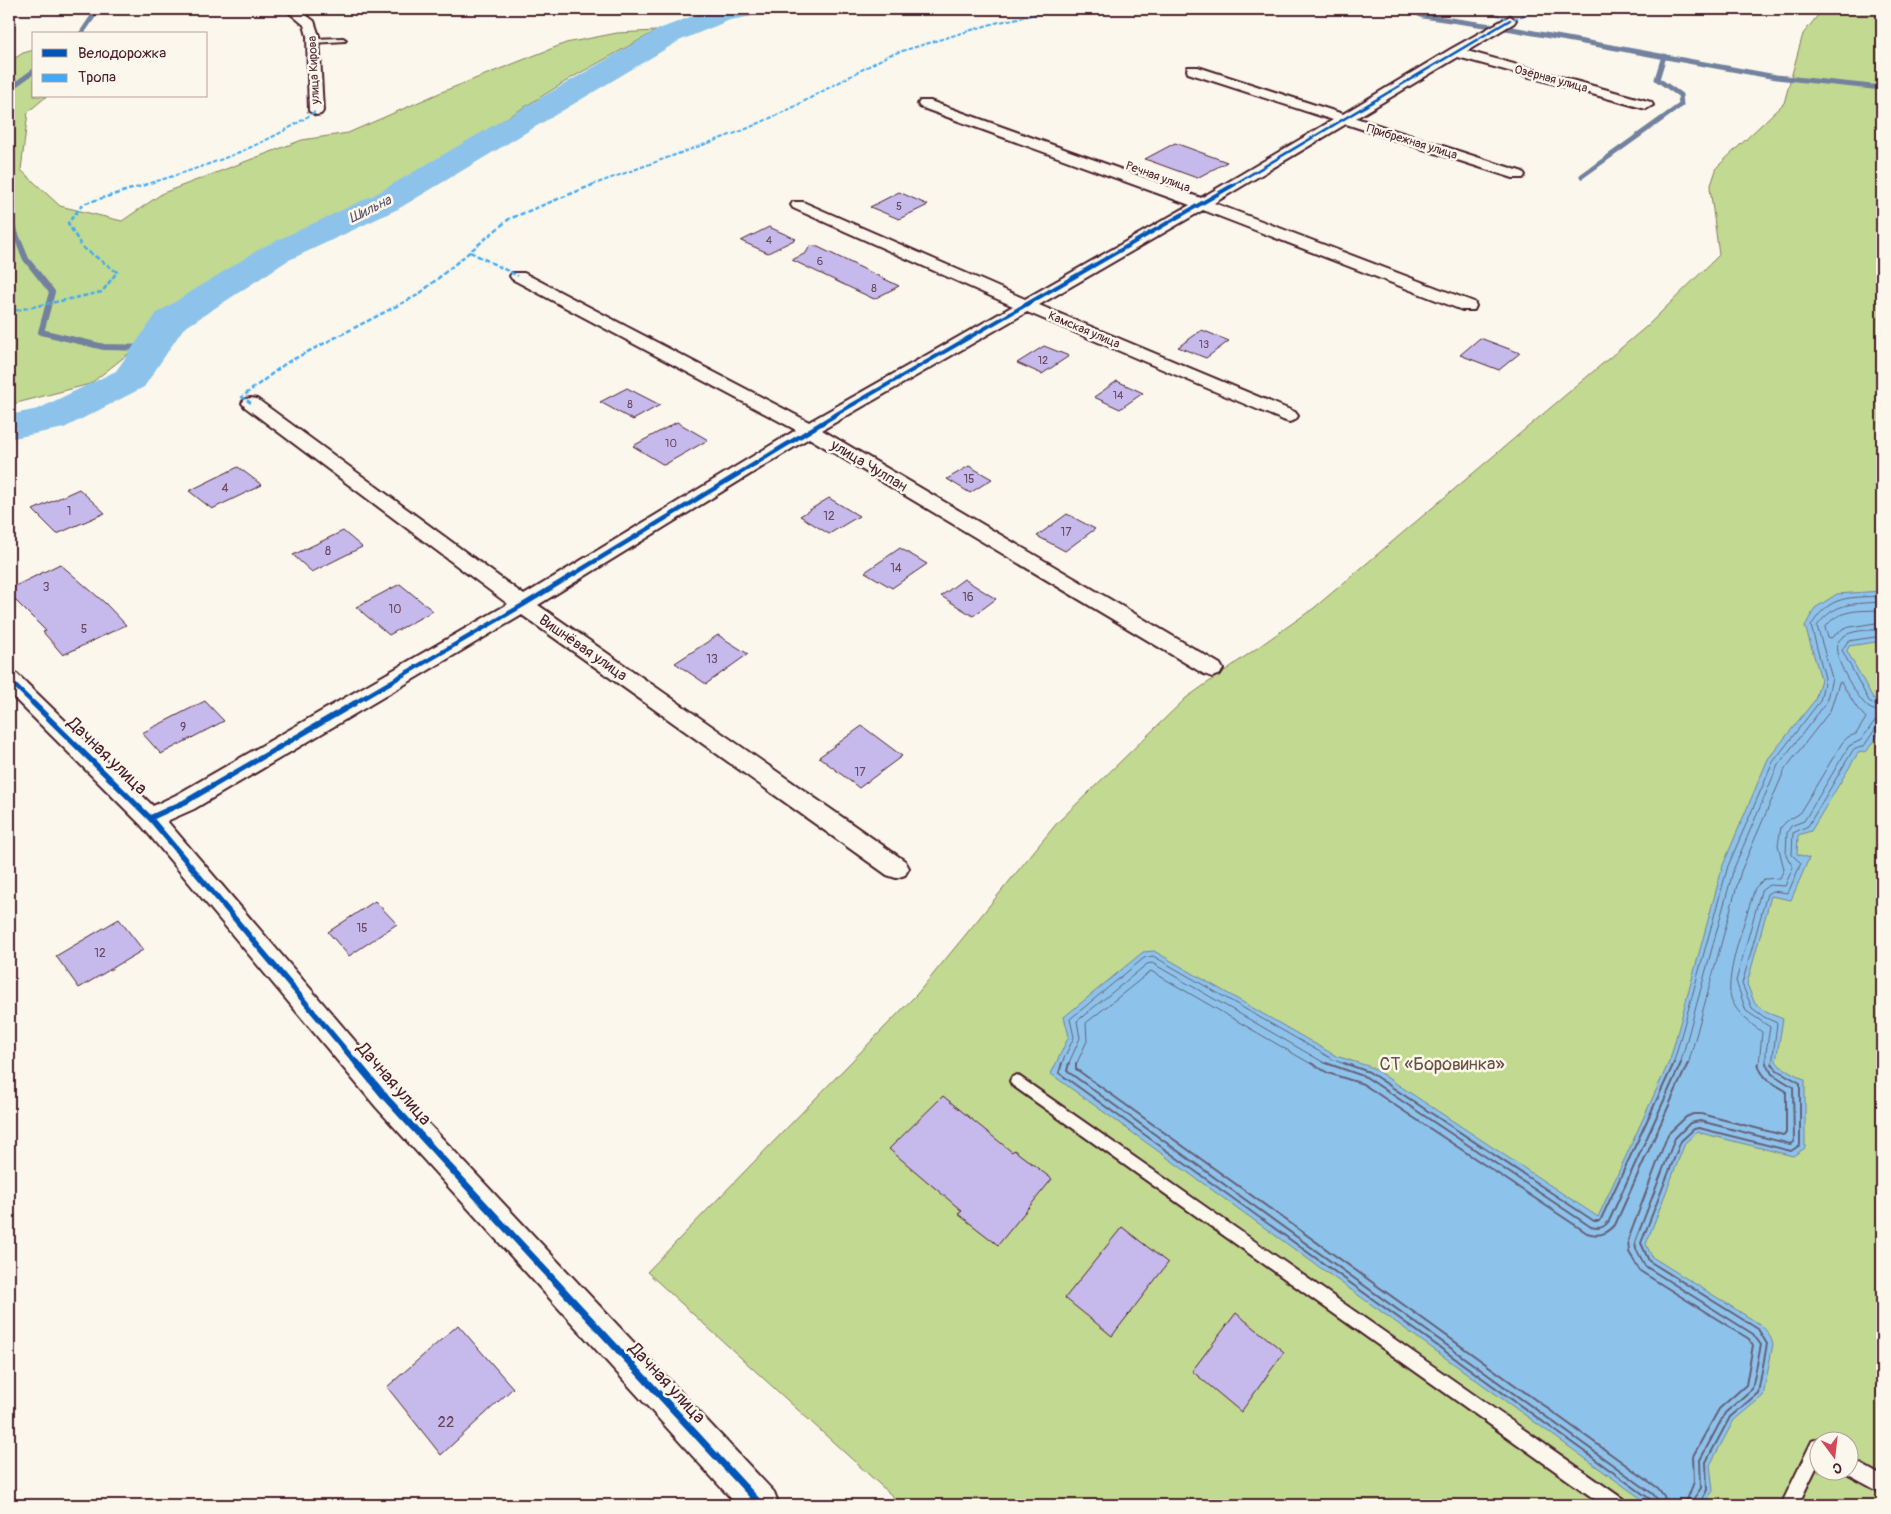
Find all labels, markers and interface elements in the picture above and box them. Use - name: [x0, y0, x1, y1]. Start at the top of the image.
- legend: [32, 32, 208, 98]
- street label: улица Кирова: [305, 35, 323, 106]
- text: Велодорожка: [78, 44, 166, 63]
- street label: Озёрная улица: [1513, 62, 1590, 96]
- text: Тропа: [78, 68, 116, 87]
- street label: Прибрежная улица: [1365, 121, 1460, 163]
- street label: Речная улица: [1124, 158, 1193, 196]
- water label: Шильна: [346, 191, 395, 226]
- house number: 5: [896, 200, 902, 213]
- house number: 4: [766, 234, 773, 247]
- house number: 6: [817, 255, 823, 268]
- house number: 8: [871, 282, 877, 295]
- street label: Камская улица: [1046, 308, 1122, 352]
- house number: 13: [1199, 338, 1209, 351]
- house number: 12: [1038, 354, 1048, 367]
- house number: 14: [1113, 389, 1124, 402]
- house number: 8: [627, 398, 633, 411]
- street label: улица Чулпан: [826, 435, 911, 496]
- house number: 10: [665, 437, 677, 450]
- house number: 15: [963, 472, 975, 487]
- house number: 4: [222, 481, 229, 496]
- house number: 1: [67, 504, 71, 519]
- house number: 12: [823, 509, 835, 524]
- house number: 17: [1060, 525, 1072, 540]
- house number: 8: [325, 544, 331, 559]
- house number: 14: [890, 561, 902, 576]
- house number: 3: [43, 580, 50, 595]
- house number: 16: [962, 590, 974, 605]
- house number: 10: [389, 602, 401, 617]
- street label: Вишнёвая улица: [535, 611, 631, 685]
- house number: 5: [81, 622, 87, 637]
- house number: 13: [706, 652, 718, 667]
- street label: Дачная улица: [61, 711, 152, 800]
- house number: 9: [180, 720, 186, 735]
- house number: 17: [854, 765, 866, 780]
- house number: 15: [356, 921, 368, 936]
- house number: 12: [94, 946, 106, 961]
- street label: Дачная улица: [351, 1037, 436, 1130]
- park label: СТ «Боровинка»: [1379, 1053, 1505, 1076]
- street label: Дачная улица: [623, 1337, 710, 1428]
- house number: 22: [438, 1413, 454, 1432]
- north arrow: [1808, 1432, 1858, 1482]
- text: С: [1831, 1459, 1844, 1477]

